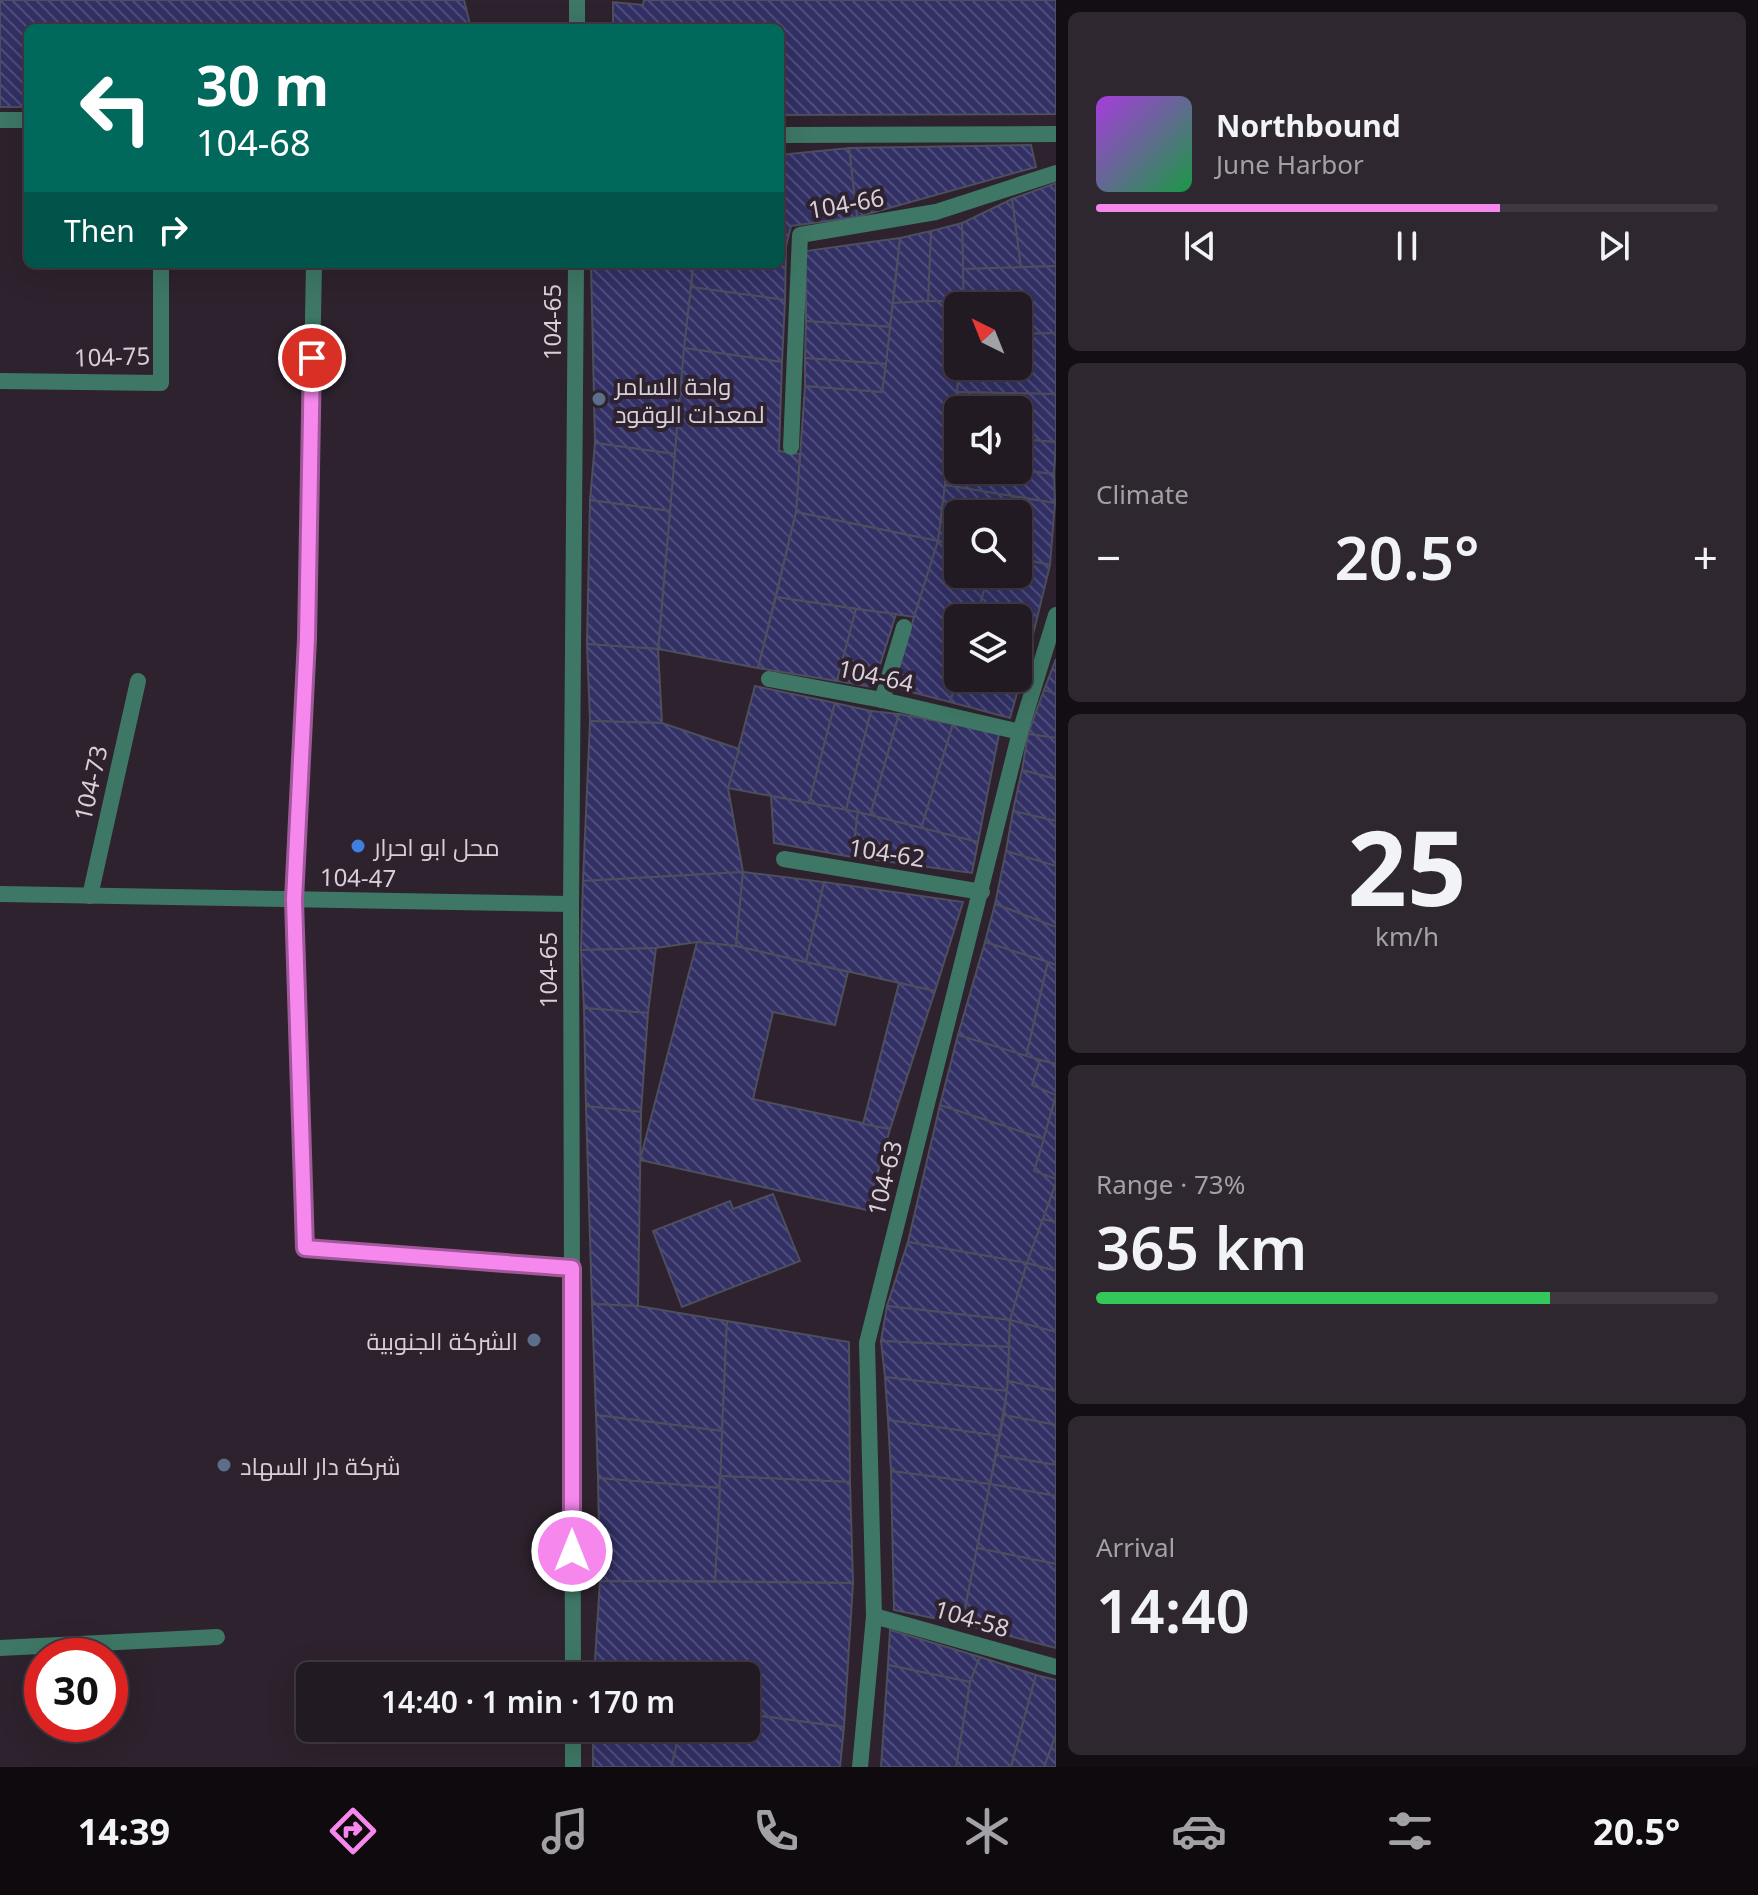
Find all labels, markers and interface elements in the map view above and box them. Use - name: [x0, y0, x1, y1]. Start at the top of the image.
- text: 30 m: [196, 46, 329, 122]
- icon: left: [64, 56, 168, 160]
- text: Northbound: [1216, 105, 1401, 146]
- text: 104-68: [196, 118, 311, 167]
- text: June Harbor: [1216, 146, 1364, 182]
- street label: 104-66: [806, 180, 886, 226]
- icon: right: [151, 208, 195, 252]
- text: Then: [64, 210, 135, 251]
- icon: previous: [1178, 224, 1222, 268]
- icon: pause: [1385, 224, 1429, 268]
- icon: next: [1592, 224, 1636, 268]
- street label: 104-65: [535, 284, 568, 360]
- north arrow: [944, 292, 1032, 380]
- map controls: [944, 292, 1032, 692]
- pin: [278, 324, 346, 392]
- icon: arrive: [290, 336, 334, 380]
- street label: 104-75: [73, 338, 151, 374]
- place label: واحة السامر لمعدات الوقود: [613, 369, 765, 430]
- marker: واحة السامر لمعدات الوقود: [590, 390, 608, 408]
- button: sound: [944, 396, 1032, 484]
- text: Climate: [1096, 476, 1189, 512]
- button: search: [944, 500, 1032, 588]
- text: 20.5°: [1334, 516, 1480, 598]
- text: −: [1096, 527, 1121, 587]
- text: +: [1693, 527, 1718, 587]
- button: layers: [944, 604, 1032, 692]
- street label: 104-64: [835, 651, 917, 699]
- street label: 104-73: [65, 742, 115, 824]
- text: 25: [1348, 795, 1466, 936]
- place label: محل ابو احرار: [372, 830, 500, 863]
- street label: 104-62: [847, 830, 927, 874]
- marker: محل ابو احرار: [349, 837, 367, 855]
- street label: 104-47: [320, 860, 396, 894]
- text: km/h: [1375, 918, 1439, 954]
- street label: 104-65: [531, 932, 564, 1008]
- street label: 104-63: [859, 1137, 909, 1219]
- text: Range · 73%: [1096, 1166, 1245, 1202]
- text: 365 km: [1096, 1206, 1307, 1288]
- place label: الشركة الجنوبية: [367, 1324, 518, 1357]
- marker: الشركة الجنوبية: [525, 1331, 543, 1349]
- place label: شركة دار السهاد: [240, 1449, 401, 1482]
- marker: شركة دار السهاد: [215, 1456, 233, 1474]
- position arrow: [530, 1509, 614, 1593]
- text: Arrival: [1096, 1529, 1175, 1565]
- text: 14:40: [1096, 1569, 1250, 1651]
- street label: 104-58: [931, 1592, 1013, 1644]
- speed limit sign: 30: [24, 1638, 128, 1742]
- text: 14:40 · 1 min · 170 m: [381, 1681, 675, 1722]
- icon: directions: [325, 1803, 381, 1859]
- icon: music: [537, 1803, 593, 1859]
- icon: phone: [748, 1803, 804, 1859]
- icon: climate: [959, 1803, 1015, 1859]
- icon: car: [1171, 1803, 1227, 1859]
- icon: filters: [1382, 1803, 1438, 1859]
- text: 14:39: [78, 1807, 170, 1856]
- text: 20.5°: [1593, 1807, 1680, 1856]

